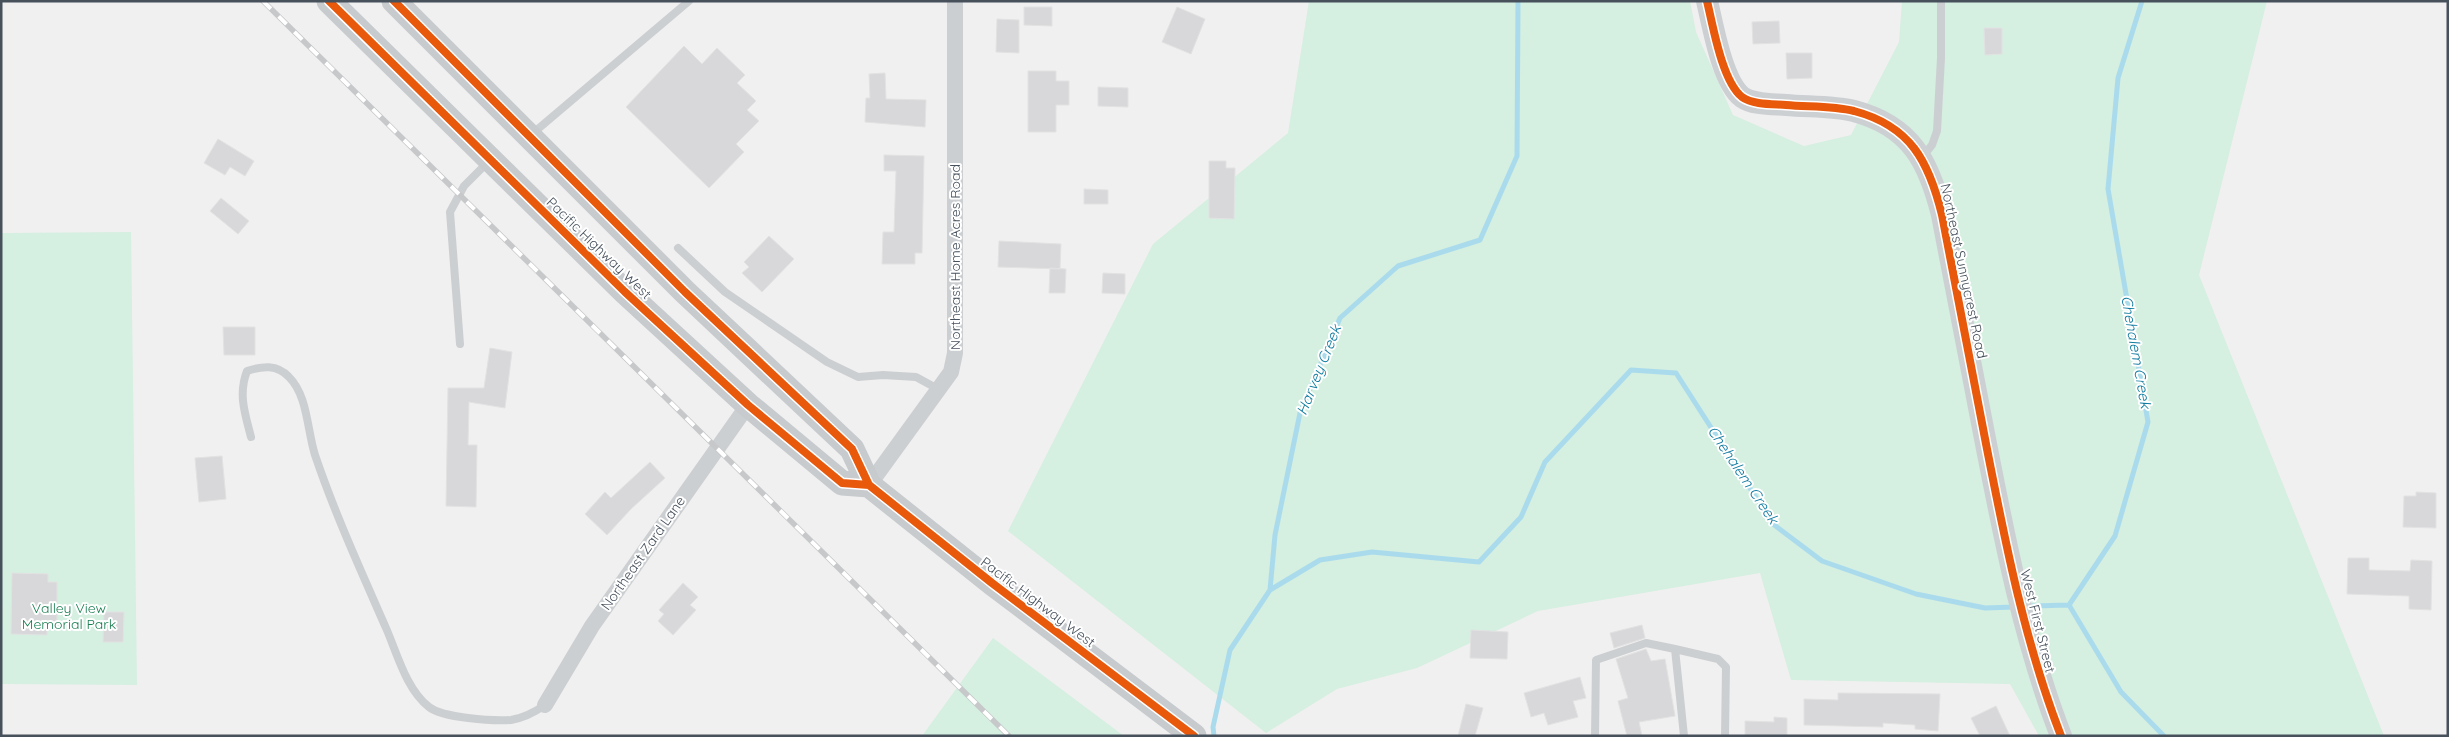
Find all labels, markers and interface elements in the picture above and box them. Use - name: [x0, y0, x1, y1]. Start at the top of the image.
- street label: Northeast Home Acres Road: [946, 164, 964, 350]
- street label: Northeast Sunnycrest Road: [1937, 182, 1991, 360]
- street label: Pacific Highway West: [543, 193, 656, 303]
- water label: Chehalem Creek: [2117, 294, 2156, 412]
- water label: Harvey Creek: [1292, 320, 1346, 418]
- water label: Chehalem Creek: [1704, 422, 1784, 529]
- street label: Northeast Zard Lane: [597, 492, 689, 614]
- street label: Pacific Highway West: [977, 553, 1099, 651]
- street label: West First Street: [2016, 567, 2060, 675]
- park label: Valley View Memorial Park: [22, 599, 116, 633]

